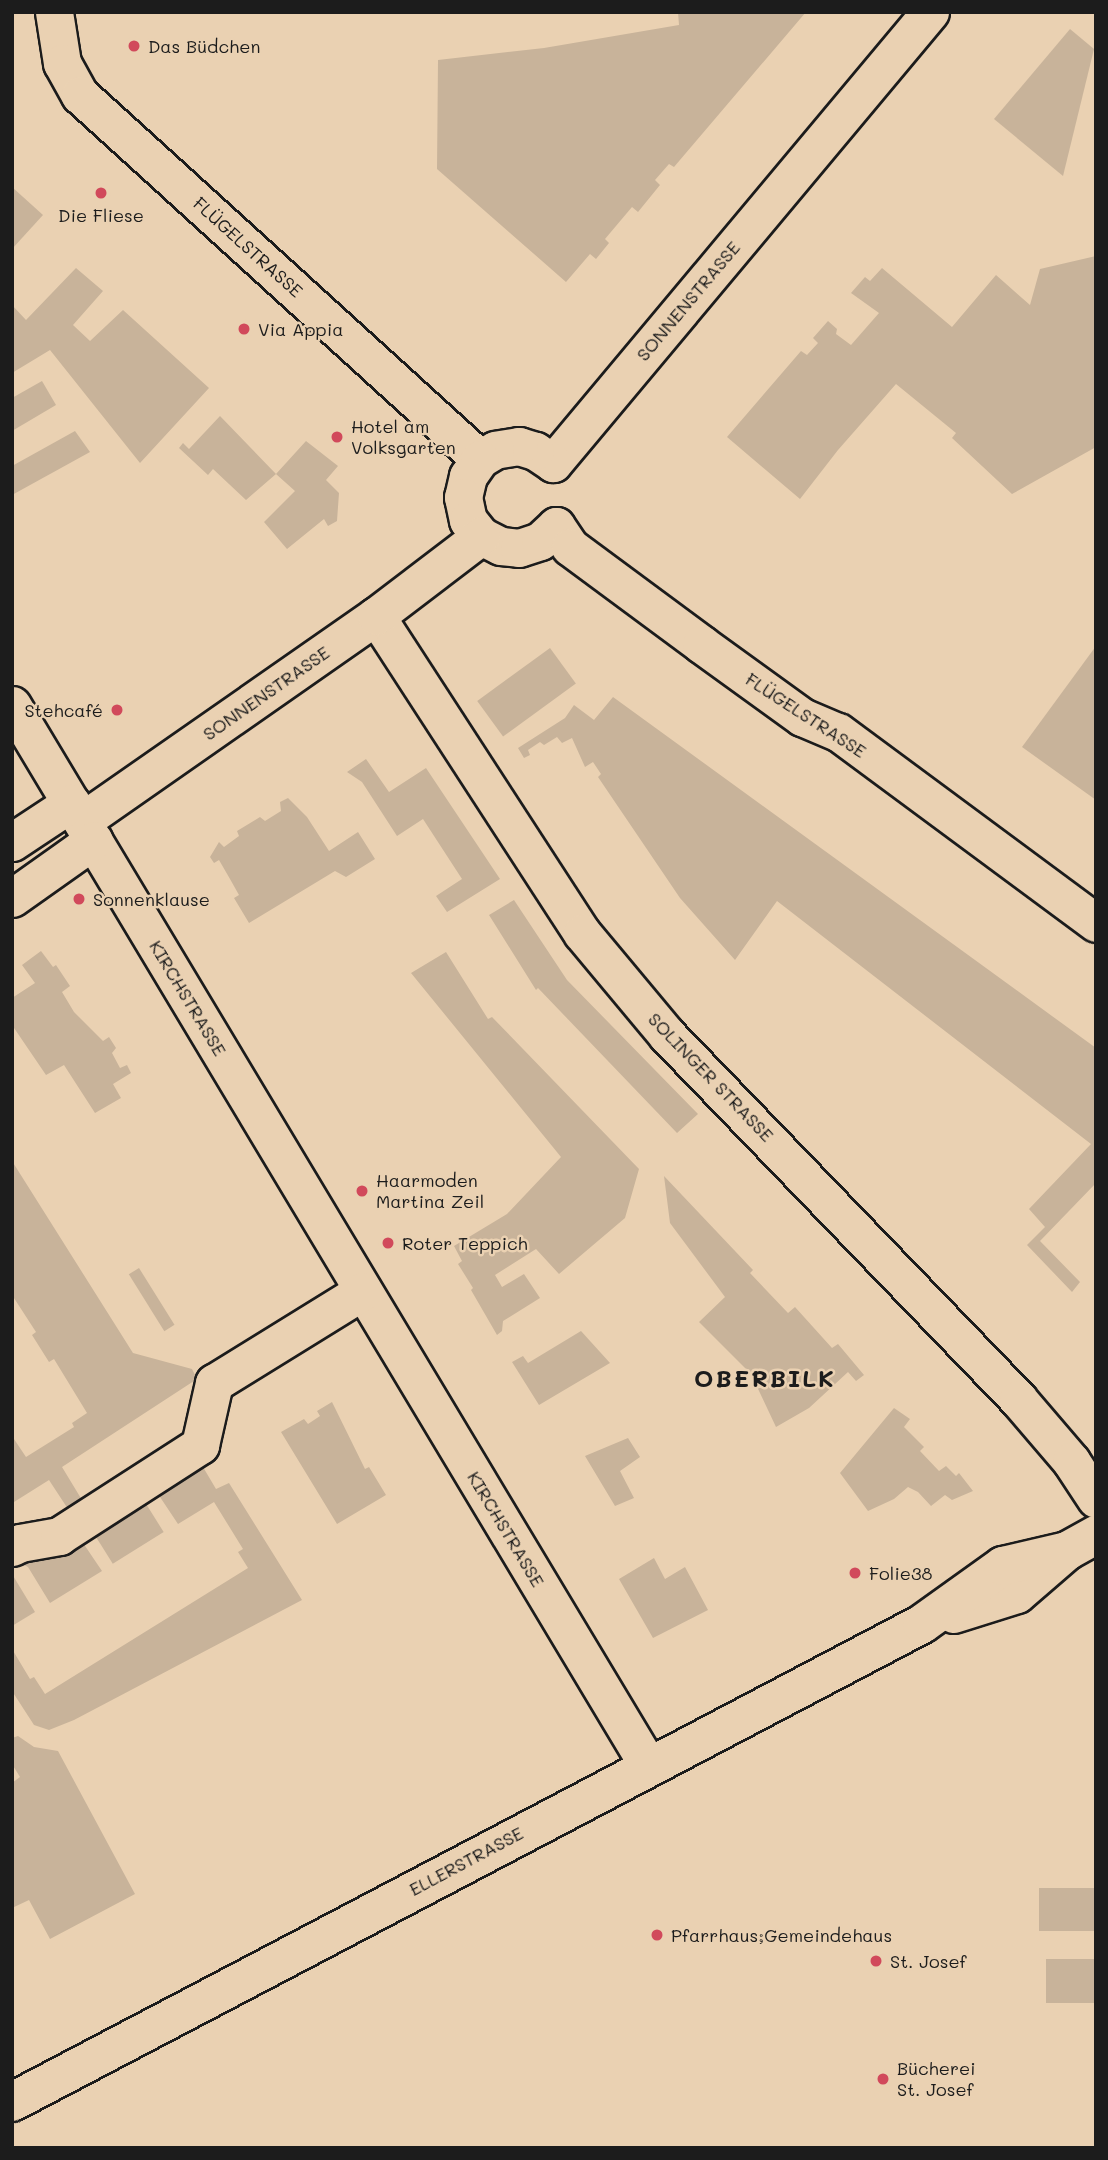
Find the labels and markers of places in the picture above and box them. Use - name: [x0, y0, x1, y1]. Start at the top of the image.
- place label: Das Büdchen: [148, 35, 260, 57]
- marker: Das Büdchen: [126, 38, 142, 54]
- marker: Die Fliese: [93, 185, 109, 201]
- place label: Die Fliese: [58, 204, 144, 226]
- place label: Via Appia: [258, 318, 343, 340]
- marker: Via Appia: [236, 321, 252, 337]
- place label: Hotel am Volksgarten: [351, 416, 456, 458]
- marker: Hotel am Volksgarten: [329, 429, 345, 445]
- place label: Stehcafé: [24, 699, 103, 721]
- marker: Stehcafé: [109, 702, 125, 718]
- place label: Sonnenklause: [93, 888, 210, 910]
- marker: Sonnenklause: [71, 891, 87, 907]
- place label: Haarmoden Martina Zeil: [376, 1170, 484, 1212]
- marker: Haarmoden Martina Zeil: [354, 1183, 370, 1199]
- place label: Roter Teppich: [402, 1232, 528, 1254]
- marker: Roter Teppich: [380, 1235, 396, 1251]
- place label: Folie38: [869, 1562, 932, 1584]
- marker: Folie38: [847, 1565, 863, 1581]
- place label: Pfarrhaus;Gemeindehaus: [671, 1924, 892, 1946]
- marker: Pfarrhaus;Gemeindehaus: [649, 1927, 665, 1943]
- place label: St. Josef: [890, 1950, 967, 1972]
- marker: St. Josef: [868, 1953, 884, 1969]
- place label: Bücherei St. Josef: [897, 2058, 976, 2100]
- marker: Bücherei St. Josef: [875, 2071, 891, 2087]

